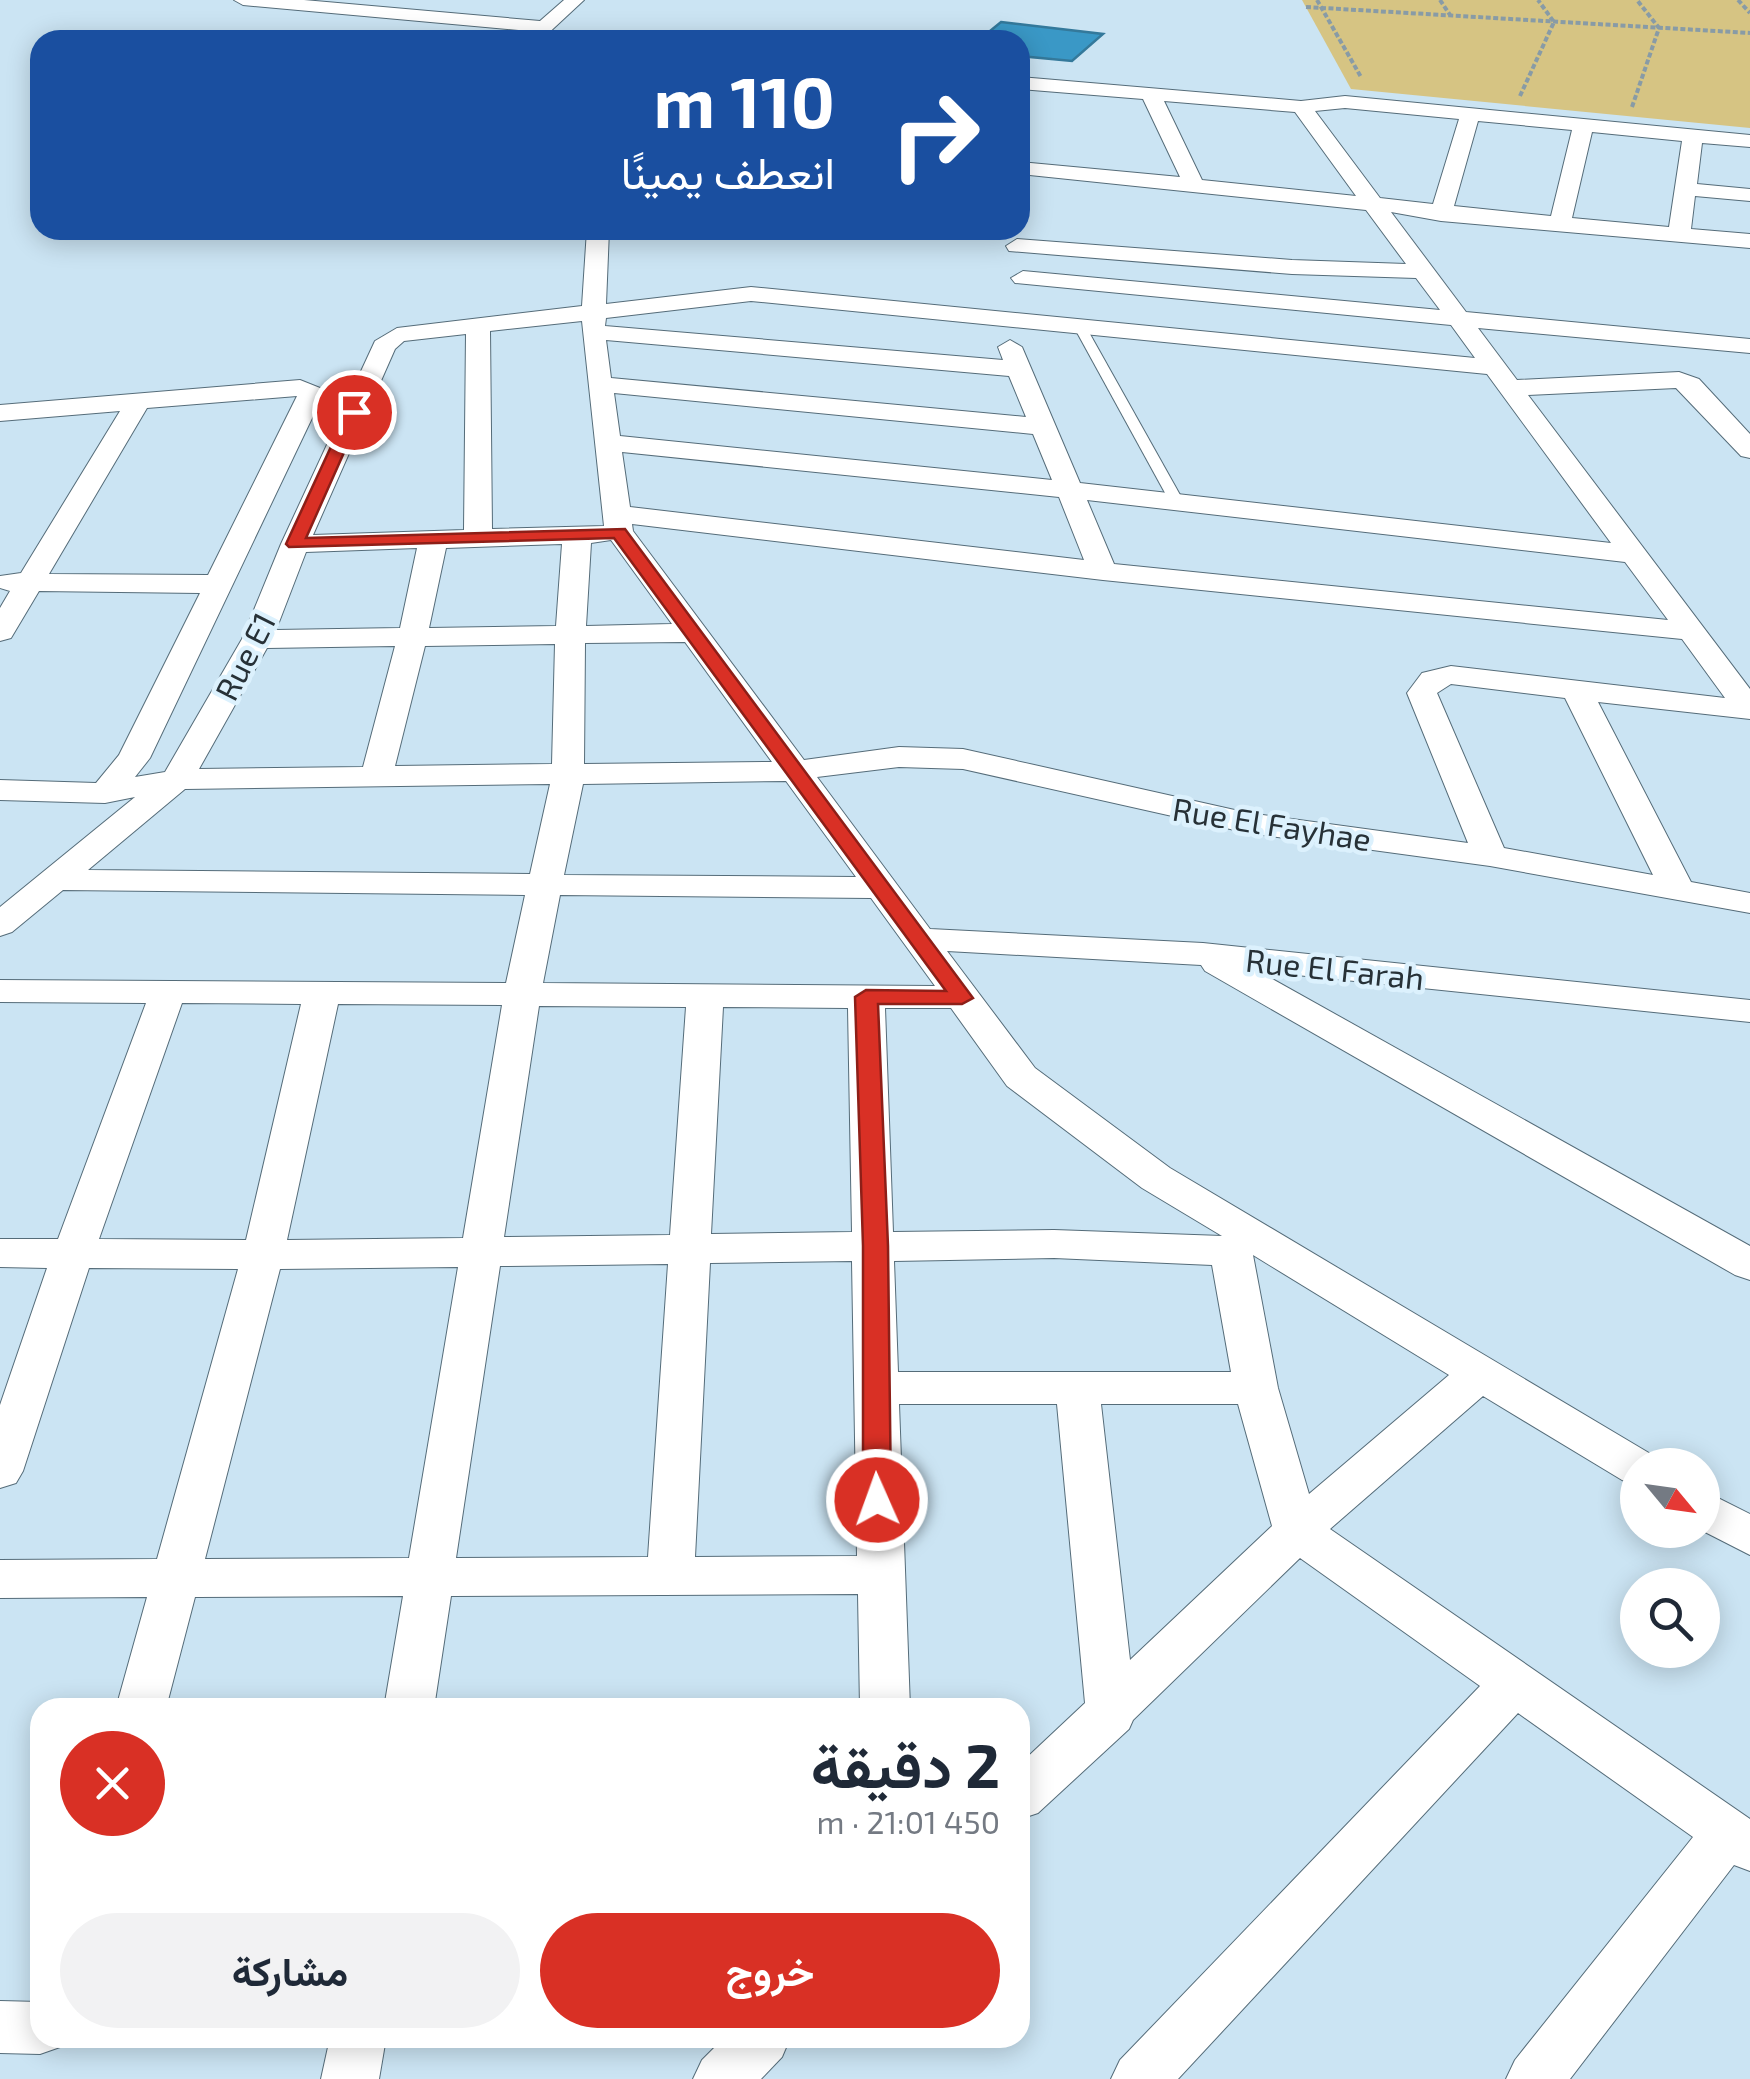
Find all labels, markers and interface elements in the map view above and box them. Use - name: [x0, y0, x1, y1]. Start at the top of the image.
- text: 110 m: [654, 58, 835, 142]
- icon: right: [870, 70, 1000, 200]
- text: انعطف يمينًا: [621, 144, 835, 198]
- pin: [312, 370, 397, 455]
- icon: arrive: [327, 385, 382, 440]
- street label: Rue E1: [206, 606, 282, 706]
- street label: Rue El Fayhae: [1170, 789, 1374, 857]
- street label: Rue El Farah: [1244, 940, 1426, 996]
- position arrow: [825, 1448, 929, 1552]
- north arrow: [1620, 1448, 1720, 1548]
- map controls: [1620, 1448, 1720, 1668]
- button: search: [1620, 1568, 1720, 1668]
- text: 2 دقيقة: [811, 1728, 1000, 1800]
- button: close: [60, 1731, 165, 1836]
- text: 450 m · 21:01: [817, 1802, 1000, 1840]
- button: مشاركة: [60, 1913, 520, 2028]
- button: خروج: [540, 1913, 1000, 2028]

